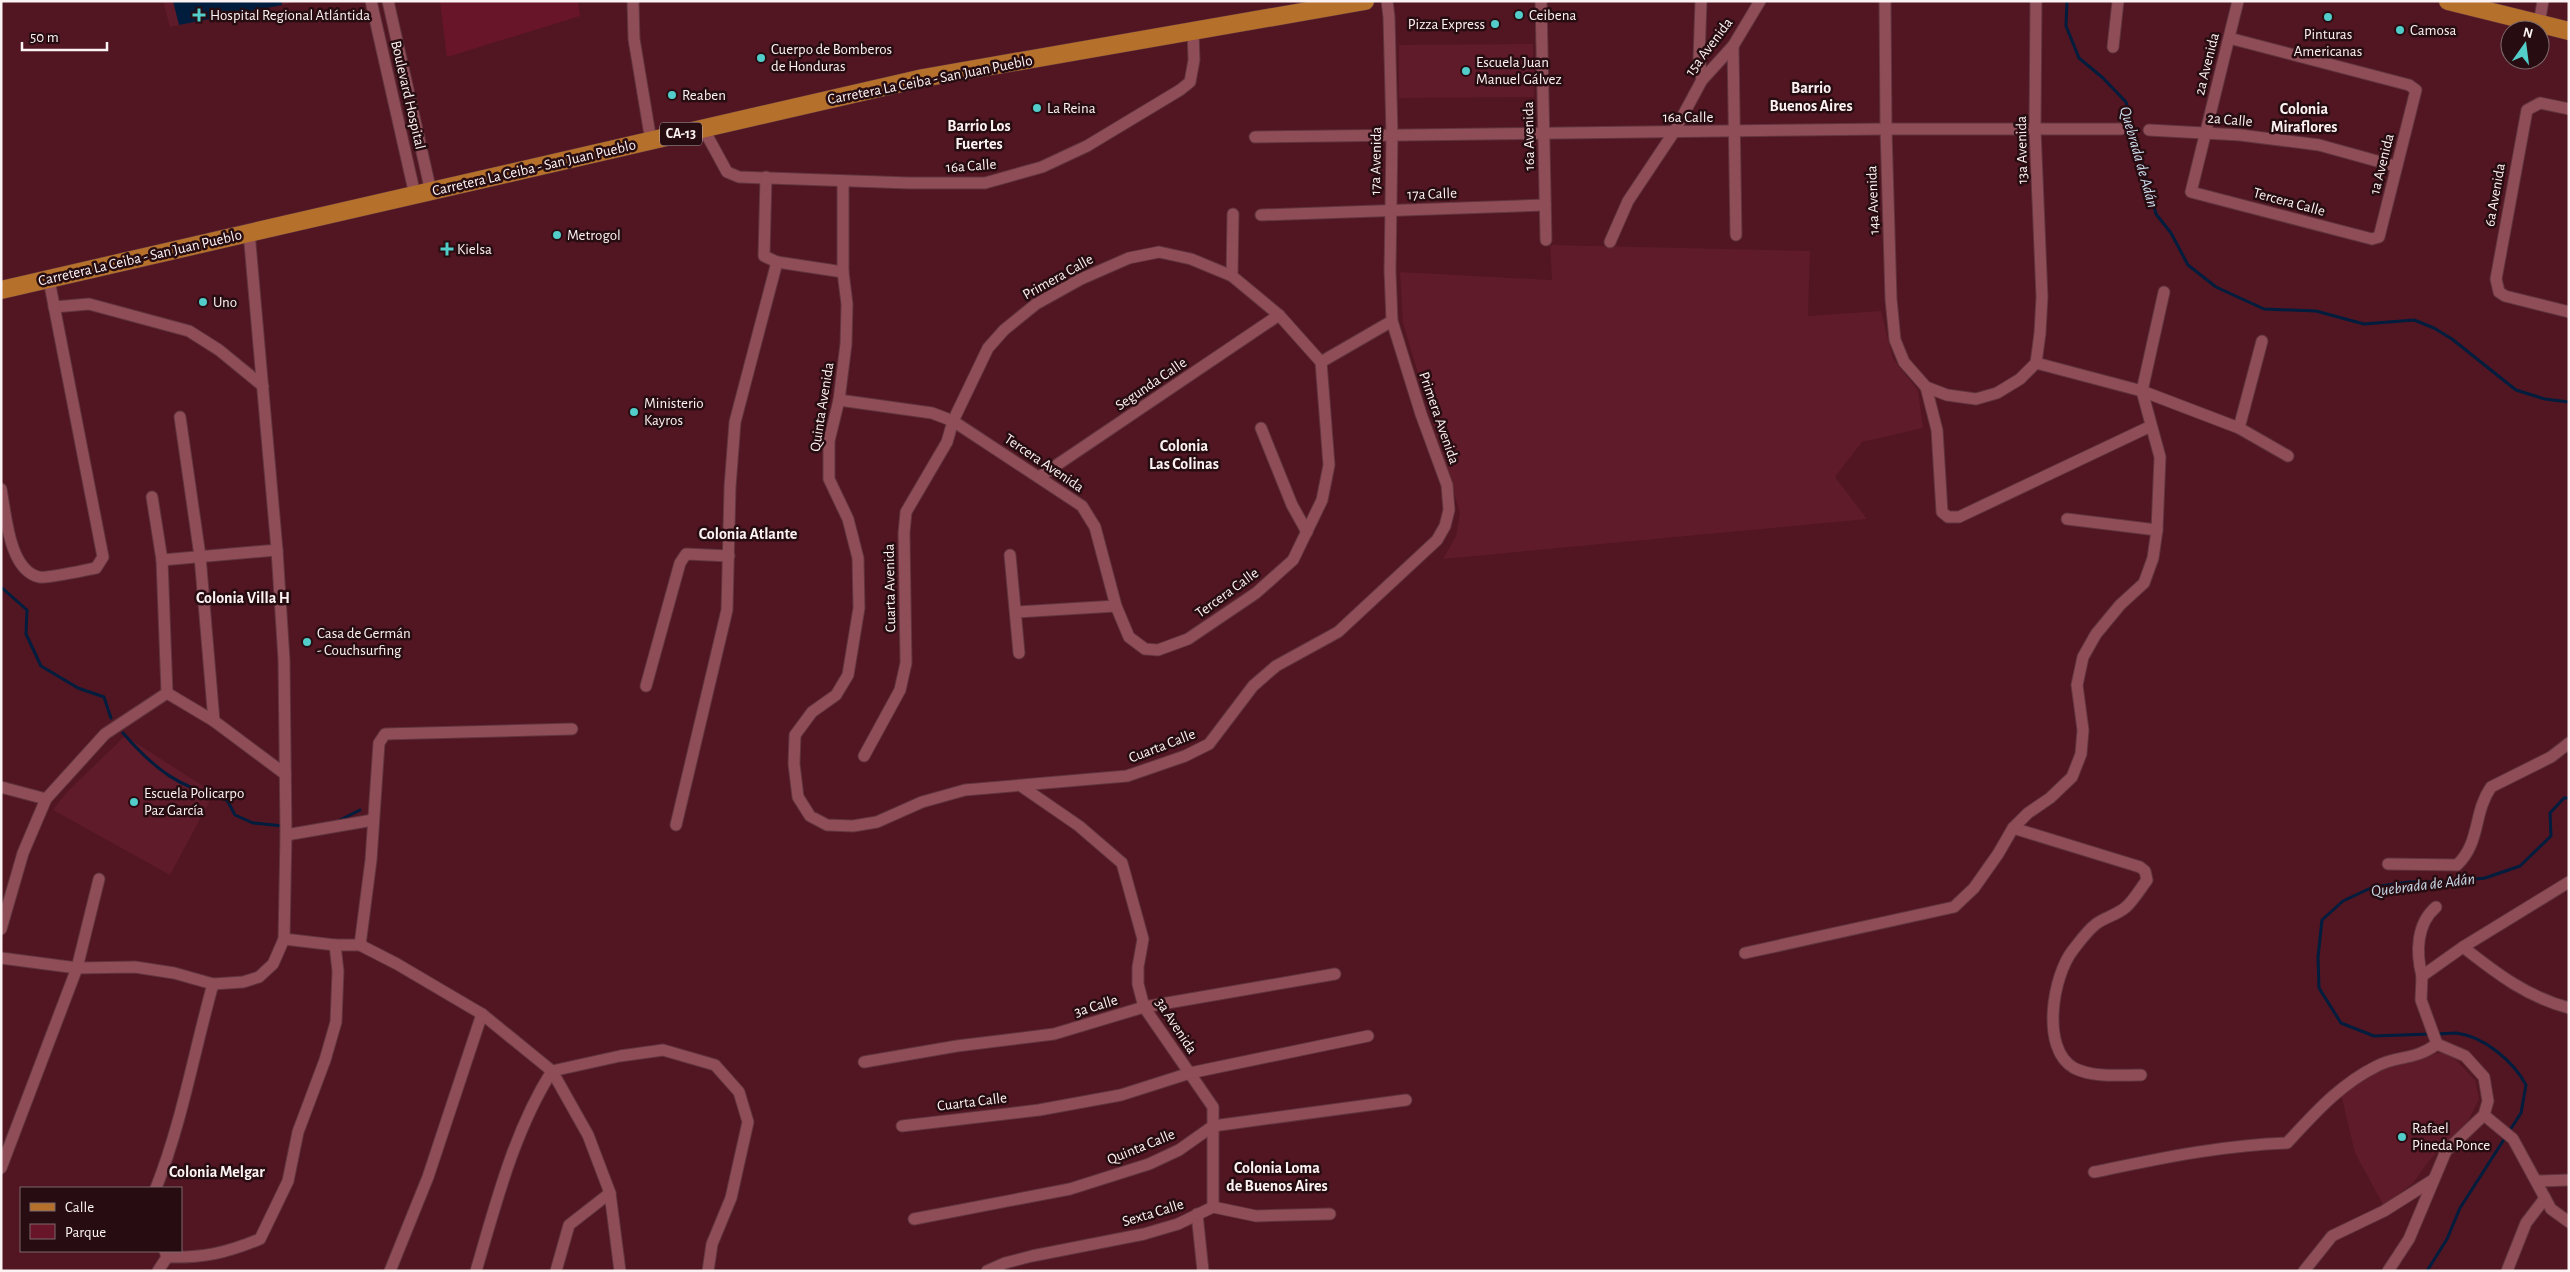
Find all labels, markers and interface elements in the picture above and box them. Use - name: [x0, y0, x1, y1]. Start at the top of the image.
- marker: Hospital Regional Atlántida: [192, 8, 206, 22]
- place label: Hospital Regional Atlántida: [210, 8, 370, 23]
- place label: Ceibena: [1529, 8, 1576, 23]
- marker: Ceibena: [1513, 9, 1525, 21]
- marker: Pinturas Americanas: [2322, 11, 2334, 23]
- street label: 15a Avenida: [1682, 15, 1736, 79]
- place label: Pizza Express: [1408, 17, 1485, 32]
- marker: Pizza Express: [1489, 18, 1501, 30]
- scale bar: [22, 20, 108, 52]
- north arrow: [2500, 20, 2550, 70]
- place label: Camosa: [2410, 23, 2456, 38]
- marker: Camosa: [2394, 24, 2406, 36]
- text: N: [2521, 25, 2534, 41]
- place label: Pinturas Americanas: [2294, 27, 2362, 59]
- text: 50 m: [30, 30, 59, 45]
- street label: 2a Avenida: [2192, 31, 2222, 97]
- street label: Boulevard Hospital: [388, 39, 428, 151]
- place label: Cuerpo de Bomberos de Honduras: [771, 42, 892, 74]
- marker: Cuerpo de Bomberos de Honduras: [755, 52, 767, 64]
- street label: Carretera La Ceiba - San Juan Pueblo: [826, 53, 1034, 107]
- place label: Escuela Juan Manuel Gálvez: [1476, 55, 1562, 87]
- marker: Escuela Juan Manuel Gálvez: [1460, 65, 1472, 77]
- district label: Barrio Buenos Aires: [1769, 80, 1853, 114]
- place label: Reaben: [682, 88, 726, 103]
- marker: Reaben: [666, 89, 678, 101]
- place label: La Reina: [1047, 101, 1096, 116]
- street label: 16a Avenida: [1521, 101, 1537, 171]
- district label: Colonia Miraflores: [2271, 101, 2337, 135]
- marker: La Reina: [1031, 102, 1043, 114]
- water label: Quebrada de Adán: [2116, 105, 2161, 210]
- street label: 16a Calle: [1663, 110, 1713, 125]
- street label: 2a Calle: [2207, 111, 2253, 129]
- street label: 13a Avenida: [2014, 116, 2030, 184]
- district label: Barrio Los Fuertes: [947, 118, 1011, 152]
- road number: CA-13: [660, 122, 702, 146]
- street label: 17a Avenida: [1368, 127, 1384, 195]
- street label: 1a Avenida: [2367, 132, 2397, 196]
- street label: Carretera La Ceiba - San Juan Pueblo: [431, 137, 637, 199]
- street label: 16a Calle: [945, 157, 997, 175]
- street label: 6a Avenida: [2482, 162, 2508, 228]
- street label: 14a Avenida: [1864, 165, 1882, 235]
- street label: Tercera Calle: [2251, 185, 2327, 219]
- street label: 17a Calle: [1407, 186, 1457, 202]
- street label: Carretera La Ceiba - San Juan Pueblo: [37, 227, 243, 289]
- place label: Metrogol: [567, 228, 621, 243]
- marker: Metrogol: [551, 229, 563, 241]
- place label: Kielsa: [457, 242, 492, 257]
- marker: Kielsa: [441, 243, 453, 255]
- street label: Primera Calle: [1020, 251, 1096, 303]
- place label: Uno: [213, 295, 237, 310]
- marker: Uno: [197, 296, 209, 308]
- street label: Segunda Calle: [1113, 355, 1189, 413]
- street label: Quinta Avenida: [808, 361, 836, 453]
- street label: Primera Avenida: [1416, 370, 1462, 466]
- place label: Ministerio Kayros: [644, 396, 704, 428]
- marker: Ministerio Kayros: [628, 406, 640, 418]
- street label: Tercera Avenida: [1002, 431, 1087, 495]
- district label: Colonia Las Colinas: [1149, 438, 1219, 472]
- district label: Colonia Atlante: [699, 526, 798, 542]
- street label: Cuarta Avenida: [882, 544, 898, 632]
- street label: Tercera Calle: [1193, 565, 1261, 621]
- district label: Colonia Villa H: [196, 590, 290, 606]
- place label: Casa de Germán - Couchsurfing: [317, 626, 411, 658]
- marker: Casa de Germán - Couchsurfing: [301, 636, 313, 648]
- street label: Cuarta Calle: [1127, 726, 1197, 766]
- place label: Escuela Policarpo Paz García: [144, 786, 244, 818]
- marker: Escuela Policarpo Paz García: [128, 796, 140, 808]
- water label: Quebrada de Adán: [2370, 871, 2476, 900]
- street label: 3a Calle: [1072, 992, 1120, 1020]
- street label: 3a Avenida: [1153, 995, 1200, 1057]
- street label: Cuarta Calle: [936, 1090, 1008, 1114]
- place label: Rafael Pineda Ponce: [2412, 1121, 2490, 1153]
- street label: Quinta Calle: [1105, 1127, 1177, 1167]
- marker: Rafael Pineda Ponce: [2396, 1131, 2408, 1143]
- district label: Colonia Loma de Buenos Aires: [1226, 1160, 1328, 1194]
- district label: Colonia Melgar: [169, 1164, 265, 1180]
- legend: [20, 1187, 182, 1252]
- street label: Sexta Calle: [1120, 1197, 1186, 1229]
- text: Calle: [65, 1200, 94, 1215]
- text: Parque: [65, 1225, 106, 1240]

